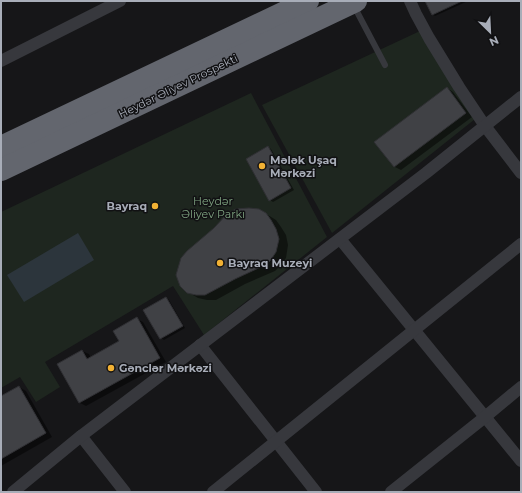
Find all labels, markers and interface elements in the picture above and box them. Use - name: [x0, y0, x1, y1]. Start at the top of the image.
- north arrow: [470, 12, 510, 52]
- text: N: [487, 33, 501, 49]
- street label: Heydər Əliyev Prospekti: [116, 51, 240, 121]
- place label: Mələk Uşaq Mərkəzi: [270, 153, 337, 180]
- marker: Mələk Uşaq Mərkəzi: [257, 161, 267, 171]
- park label: Heydər Əliyev Parkı: [181, 194, 245, 221]
- place label: Bayraq: [107, 199, 147, 213]
- marker: Bayraq: [150, 201, 160, 211]
- place label: Bayraq Muzeyi: [228, 256, 312, 270]
- marker: Bayraq Muzeyi: [215, 258, 225, 268]
- place label: Gənclər Mərkəzi: [119, 361, 212, 375]
- marker: Gənclər Mərkəzi: [106, 363, 116, 373]

